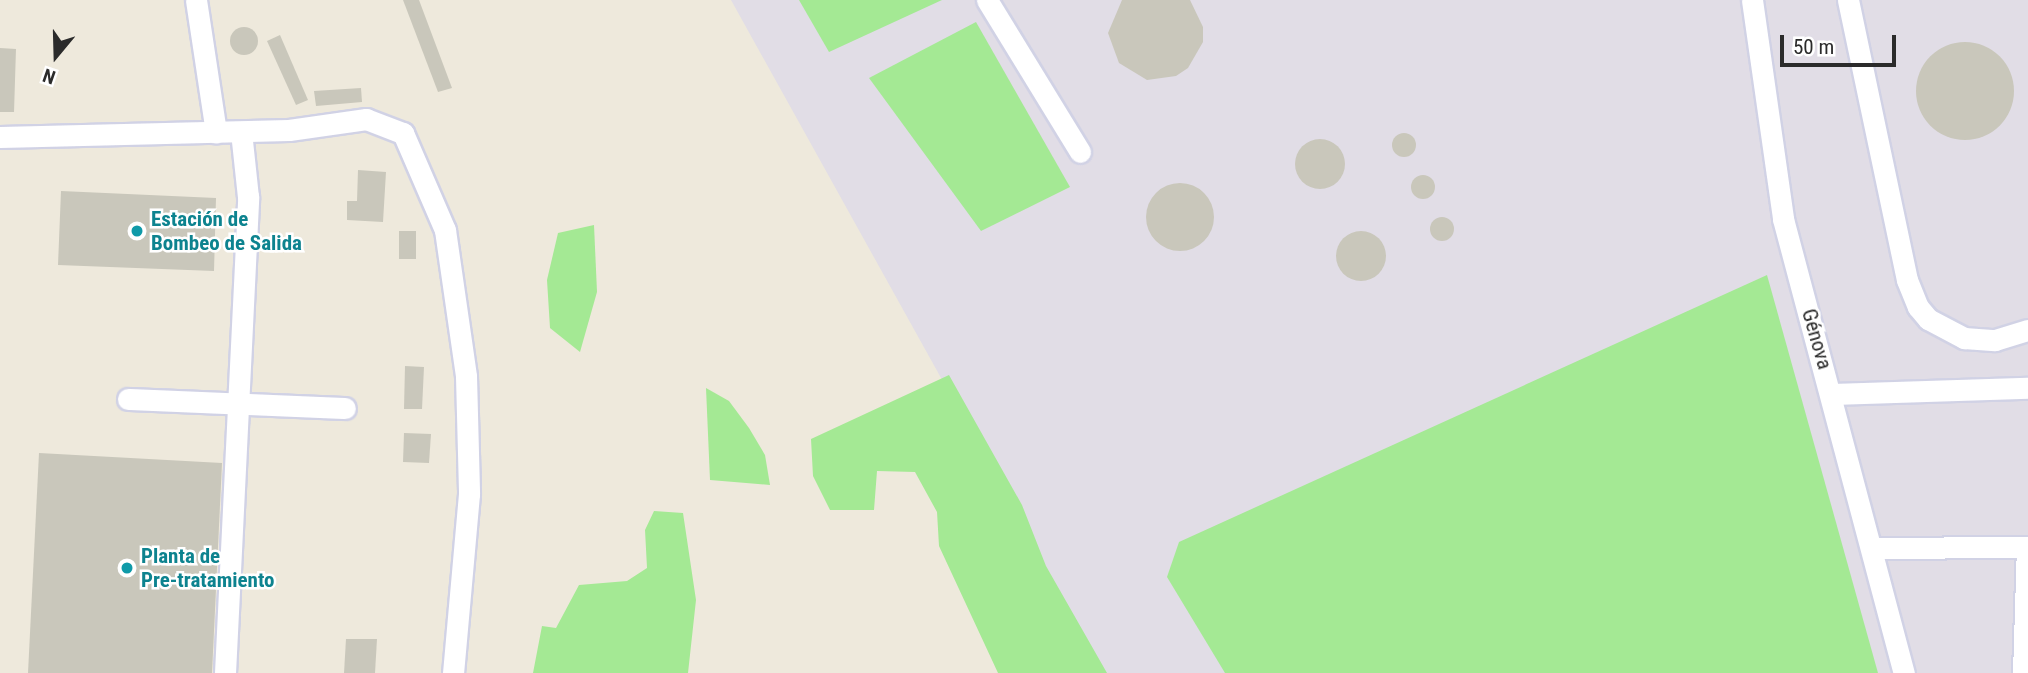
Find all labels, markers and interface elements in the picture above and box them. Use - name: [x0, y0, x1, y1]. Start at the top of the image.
- north arrow: [21, 21, 91, 91]
- scale bar: [1783, 21, 1898, 65]
- text: 50 m: [1793, 35, 1834, 59]
- text: N: [40, 64, 58, 89]
- place label: Estación de Bombeo de Salida: [151, 206, 302, 256]
- marker: Estación de Bombeo de Salida: [129, 223, 145, 239]
- street label: Génova: [1796, 306, 1838, 372]
- place label: Planta de Pre-tratamiento: [141, 543, 274, 593]
- marker: Planta de Pre-tratamiento: [119, 560, 135, 576]

